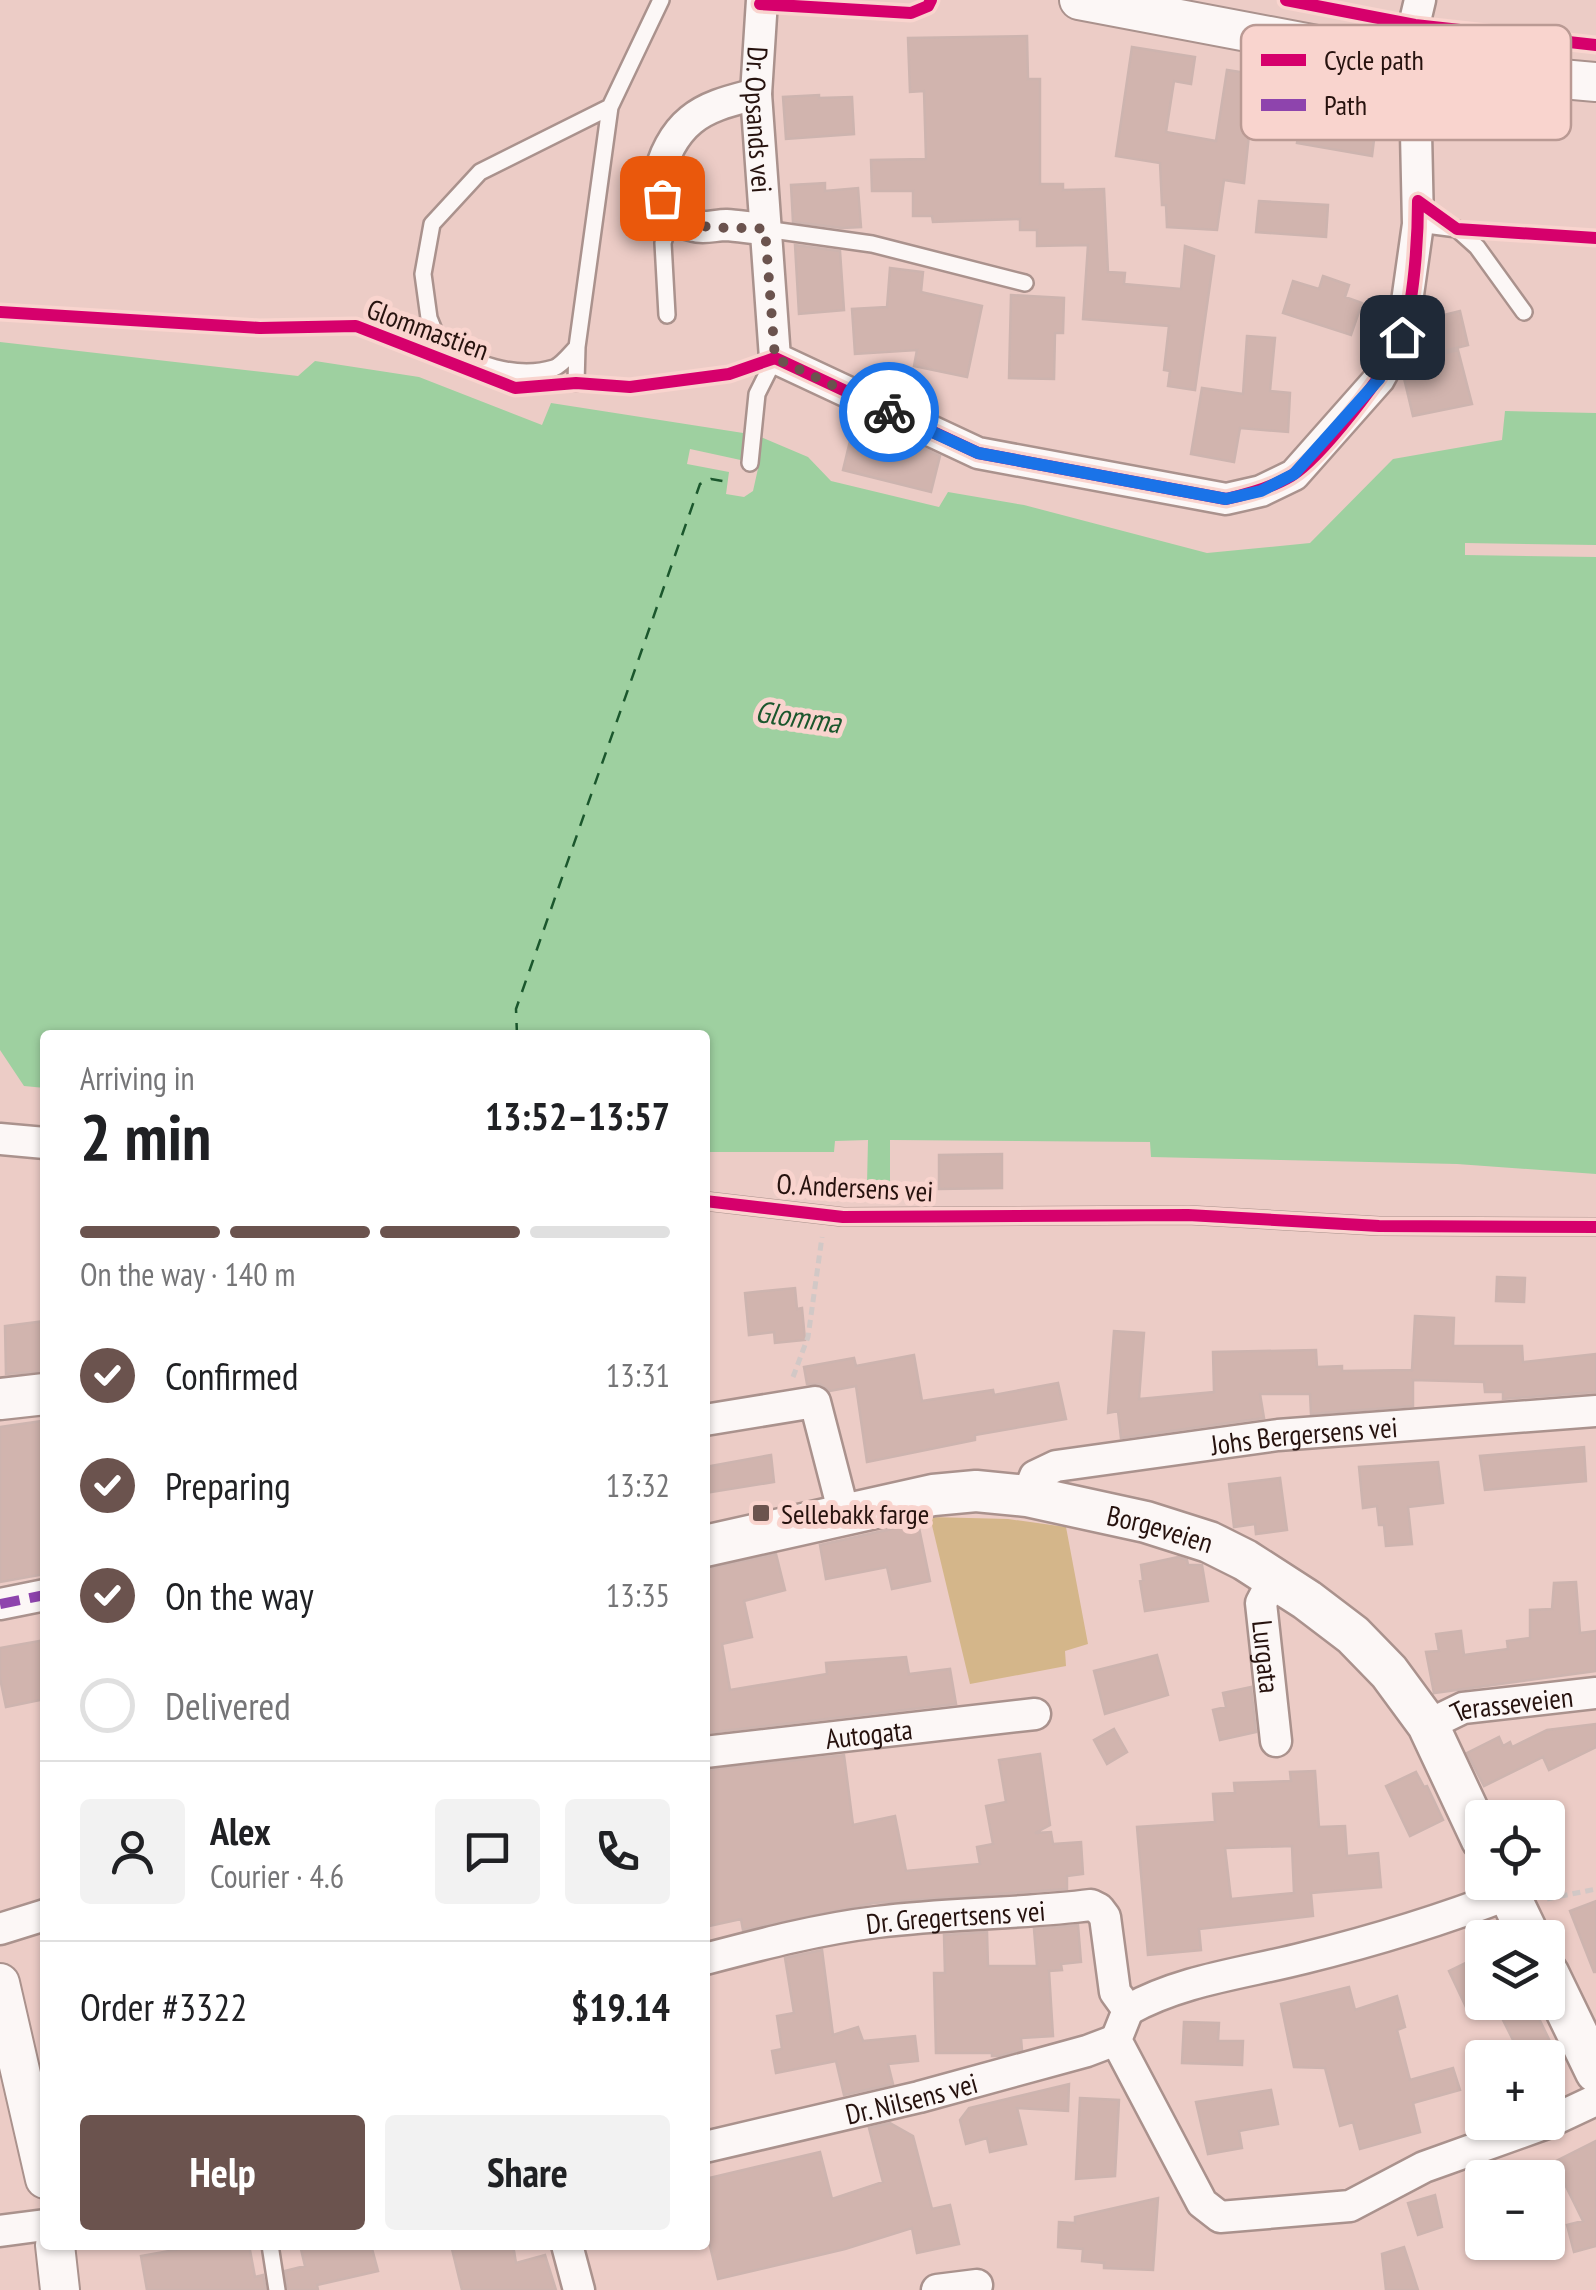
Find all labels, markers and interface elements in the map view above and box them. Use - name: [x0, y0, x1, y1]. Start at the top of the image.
- legend: [1241, 25, 1571, 140]
- text: Cycle path: [1324, 41, 1424, 78]
- street label: Dr. Opsands vei: [737, 45, 782, 194]
- text: Path: [1324, 86, 1367, 123]
- pin: [620, 156, 705, 241]
- icon: bag: [635, 171, 690, 226]
- street label: Glommastien: [362, 290, 494, 368]
- pin: [1360, 295, 1445, 380]
- icon: home: [1375, 310, 1430, 365]
- courier: [839, 362, 939, 462]
- icon: bike: [862, 385, 917, 440]
- water label: Glomma: [753, 691, 845, 742]
- text: Arriving in: [80, 1057, 195, 1099]
- text: 13:52–13:57: [485, 1091, 670, 1140]
- text: 2 min: [80, 1094, 211, 1178]
- street label: O. Andersens vei: [776, 1164, 934, 1210]
- text: On the way · 140 m: [80, 1253, 295, 1295]
- icon: check: [80, 1348, 135, 1403]
- text: Confirmed: [165, 1351, 298, 1400]
- text: 13:31: [606, 1354, 670, 1396]
- street label: Johs Bergersens vei: [1207, 1408, 1399, 1463]
- icon: check: [80, 1458, 135, 1513]
- text: Preparing: [165, 1461, 291, 1510]
- text: 13:32: [606, 1464, 670, 1506]
- place label: Sellebakk farge: [781, 1495, 929, 1532]
- street label: Borgeveien: [1104, 1496, 1218, 1561]
- marker: Sellebakk farge: [750, 1502, 772, 1524]
- icon: check: [80, 1568, 135, 1623]
- text: On the way: [165, 1571, 313, 1620]
- text: 13:35: [606, 1574, 670, 1616]
- street label: Lurgata: [1244, 1618, 1289, 1695]
- street label: Terasseveien: [1444, 1677, 1575, 1730]
- text: Delivered: [165, 1681, 291, 1730]
- street label: Autogata: [823, 1710, 914, 1756]
- button: person: [80, 1799, 185, 1904]
- button: chat: [435, 1799, 540, 1904]
- button: phone: [565, 1799, 670, 1904]
- map controls: [1465, 1800, 1565, 2260]
- button: locate: [1465, 1800, 1565, 1900]
- text: Alex: [210, 1806, 271, 1855]
- text: Courier · 4.6: [210, 1855, 344, 1897]
- street label: Dr. Gregertsens vei: [864, 1891, 1047, 1942]
- button: layers: [1465, 1920, 1565, 2020]
- text: Order #3322: [80, 1982, 247, 2031]
- text: $19.14: [571, 1982, 670, 2031]
- button: +: [1465, 2040, 1565, 2140]
- street label: Dr. Nilsens vei: [842, 2063, 981, 2132]
- button: Help: [80, 2115, 365, 2230]
- button: Share: [385, 2115, 670, 2230]
- button: −: [1465, 2160, 1565, 2260]

